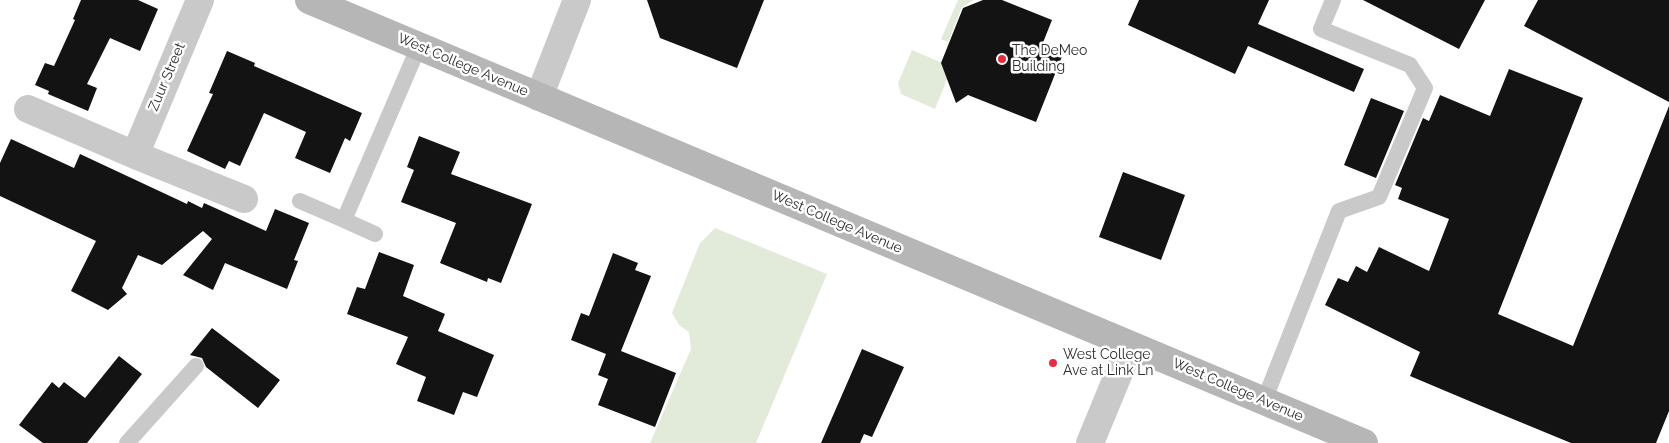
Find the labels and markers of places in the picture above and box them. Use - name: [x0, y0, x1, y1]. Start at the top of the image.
- place label: The DeMeo Building: [1012, 43, 1087, 75]
- marker: The DeMeo Building: [996, 53, 1008, 65]
- place label: West College Ave at Link Ln: [1063, 347, 1154, 380]
- marker: West College Ave at Link Ln: [1047, 357, 1059, 369]

